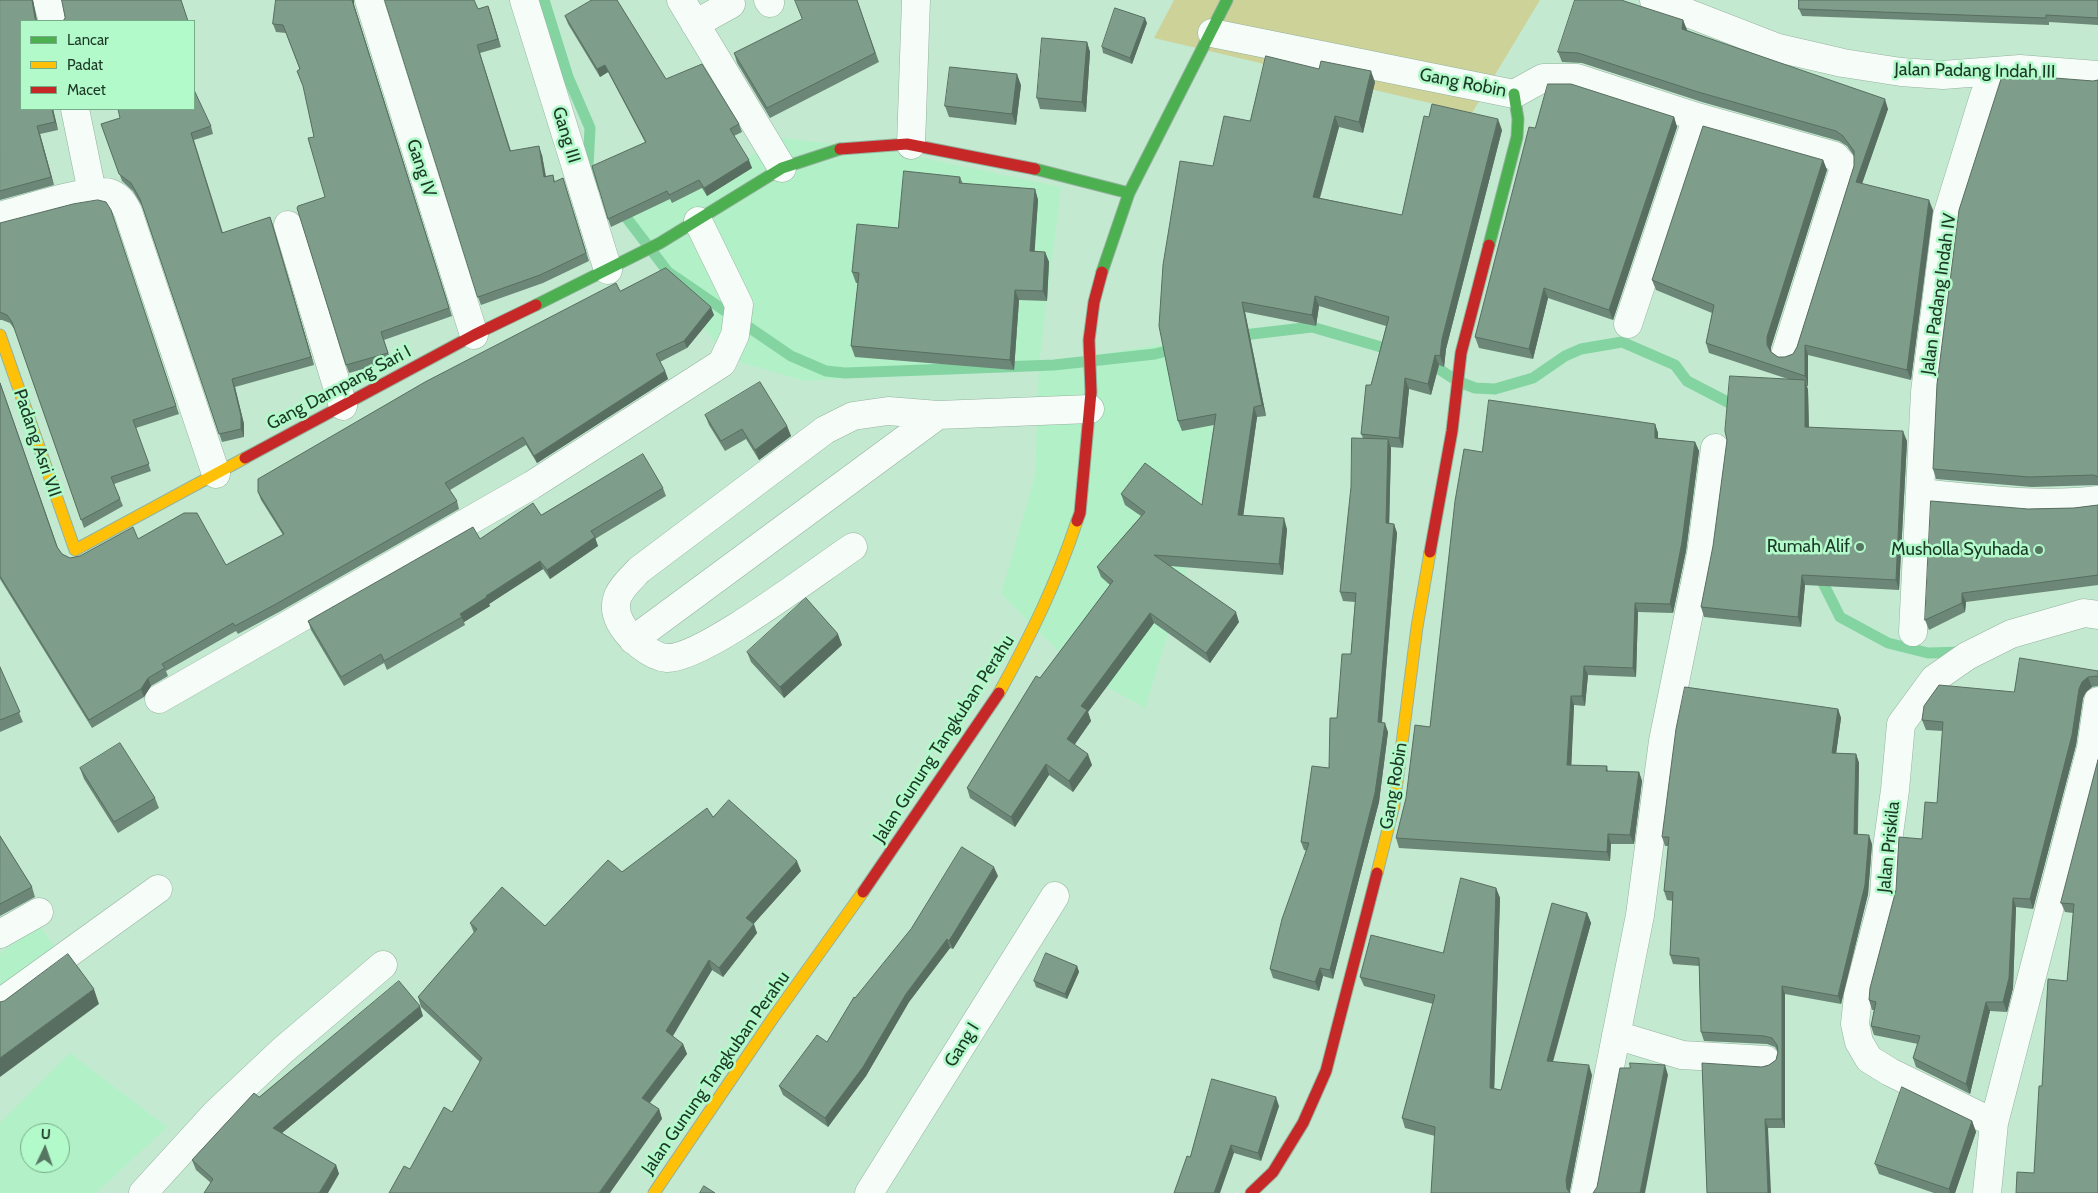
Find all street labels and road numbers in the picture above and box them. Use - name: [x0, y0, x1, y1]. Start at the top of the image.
- street label: Jalan Padang Indah III: [1894, 59, 2056, 83]
- street label: Gang Robin: [1418, 64, 1508, 102]
- street label: Gang III: [547, 104, 585, 166]
- street label: Gang IV: [402, 136, 440, 200]
- street label: Jalan Padang Indah IV: [1917, 212, 1961, 376]
- street label: Gang Dampang Sari I: [263, 341, 415, 435]
- street label: Padang Asri VII: [8, 386, 66, 500]
- street label: Jalan Gunung Tangkuban Perahu: [869, 631, 1019, 847]
- street label: Gang Robin: [1376, 741, 1412, 831]
- street label: Jalan Priskila: [1873, 800, 1905, 894]
- street label: Jalan Gunung Tangkuban Perahu: [637, 967, 795, 1179]
- street label: Gang I: [940, 1019, 984, 1071]

